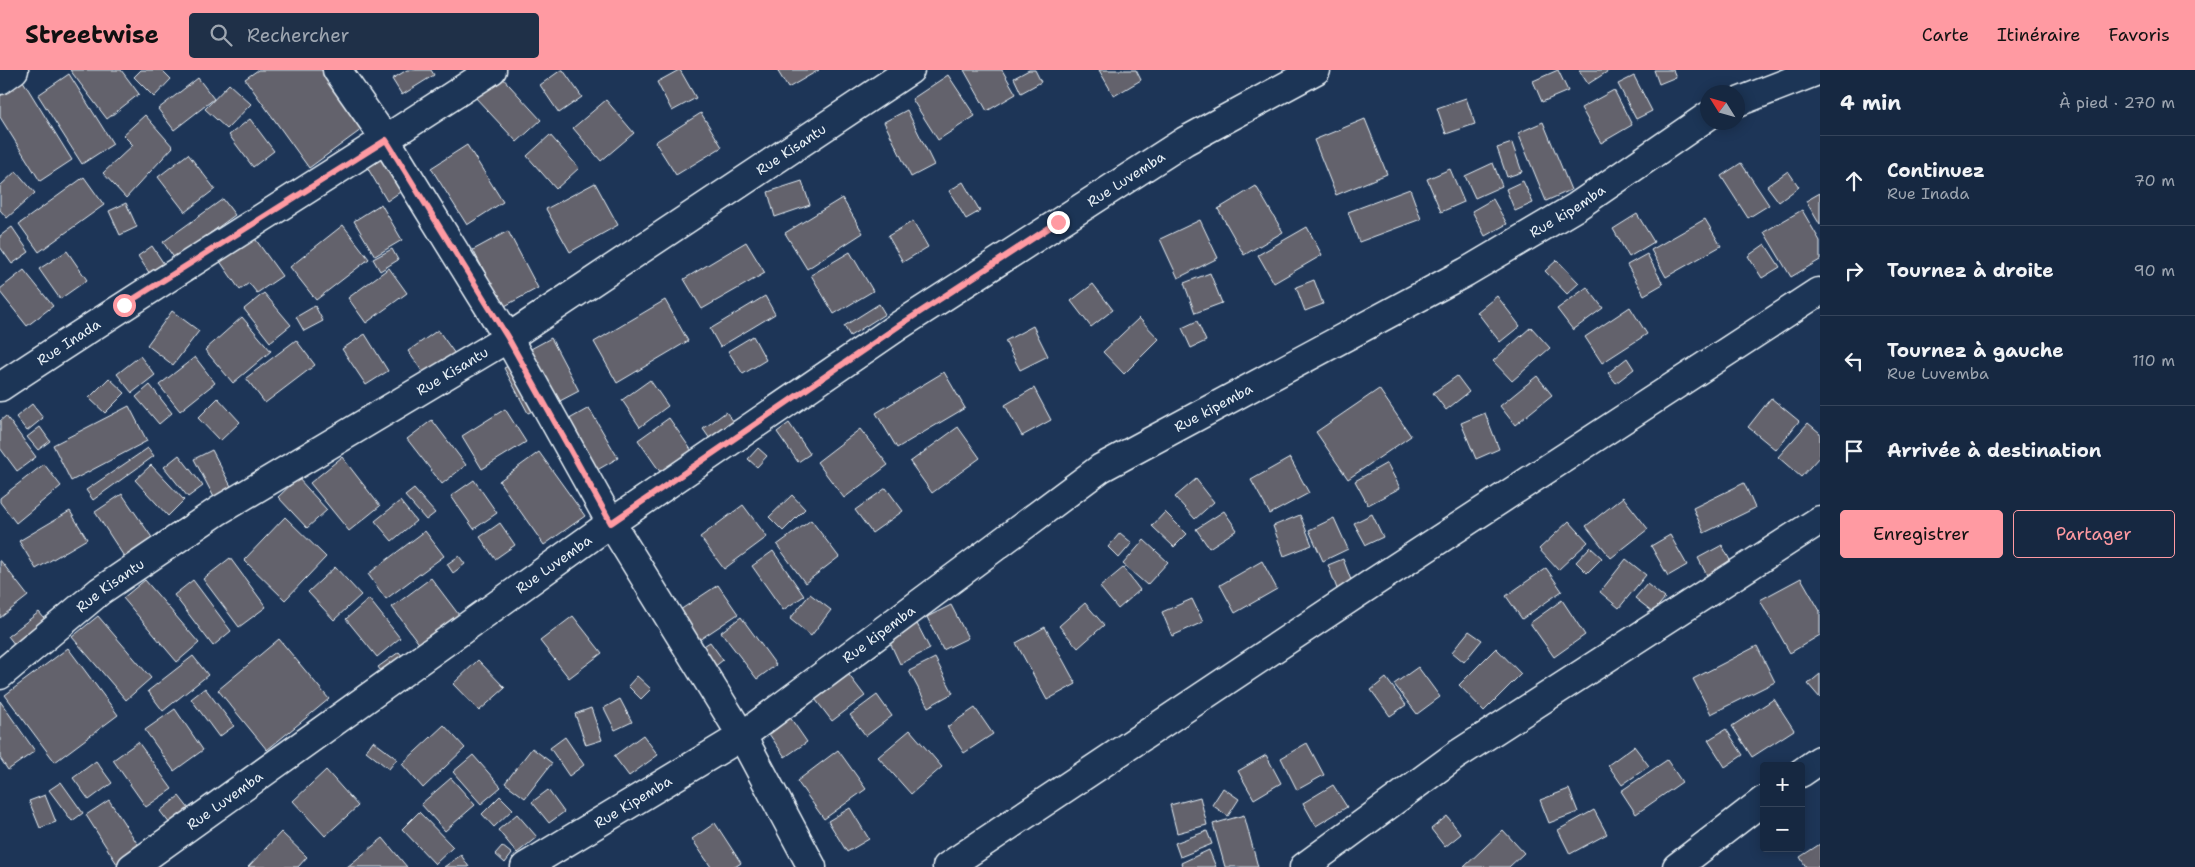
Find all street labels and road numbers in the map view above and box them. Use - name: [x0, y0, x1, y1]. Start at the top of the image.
- street label: Rue Kisantu: [753, 120, 829, 179]
- street label: Rue Luvemba: [1084, 147, 1169, 211]
- street label: Rue kipemba: [1526, 180, 1609, 242]
- street label: Rue Inada: [33, 315, 104, 369]
- street label: Rue Kisantu: [413, 343, 491, 400]
- street label: Rue kipemba: [1171, 379, 1256, 436]
- street label: Rue Luvemba: [512, 531, 595, 598]
- street label: Rue Kisantu: [72, 555, 148, 616]
- street label: Rue kipemba: [839, 601, 919, 667]
- street label: Rue Luvemba: [183, 767, 266, 834]
- street label: Rue Kipemba: [591, 771, 675, 832]

